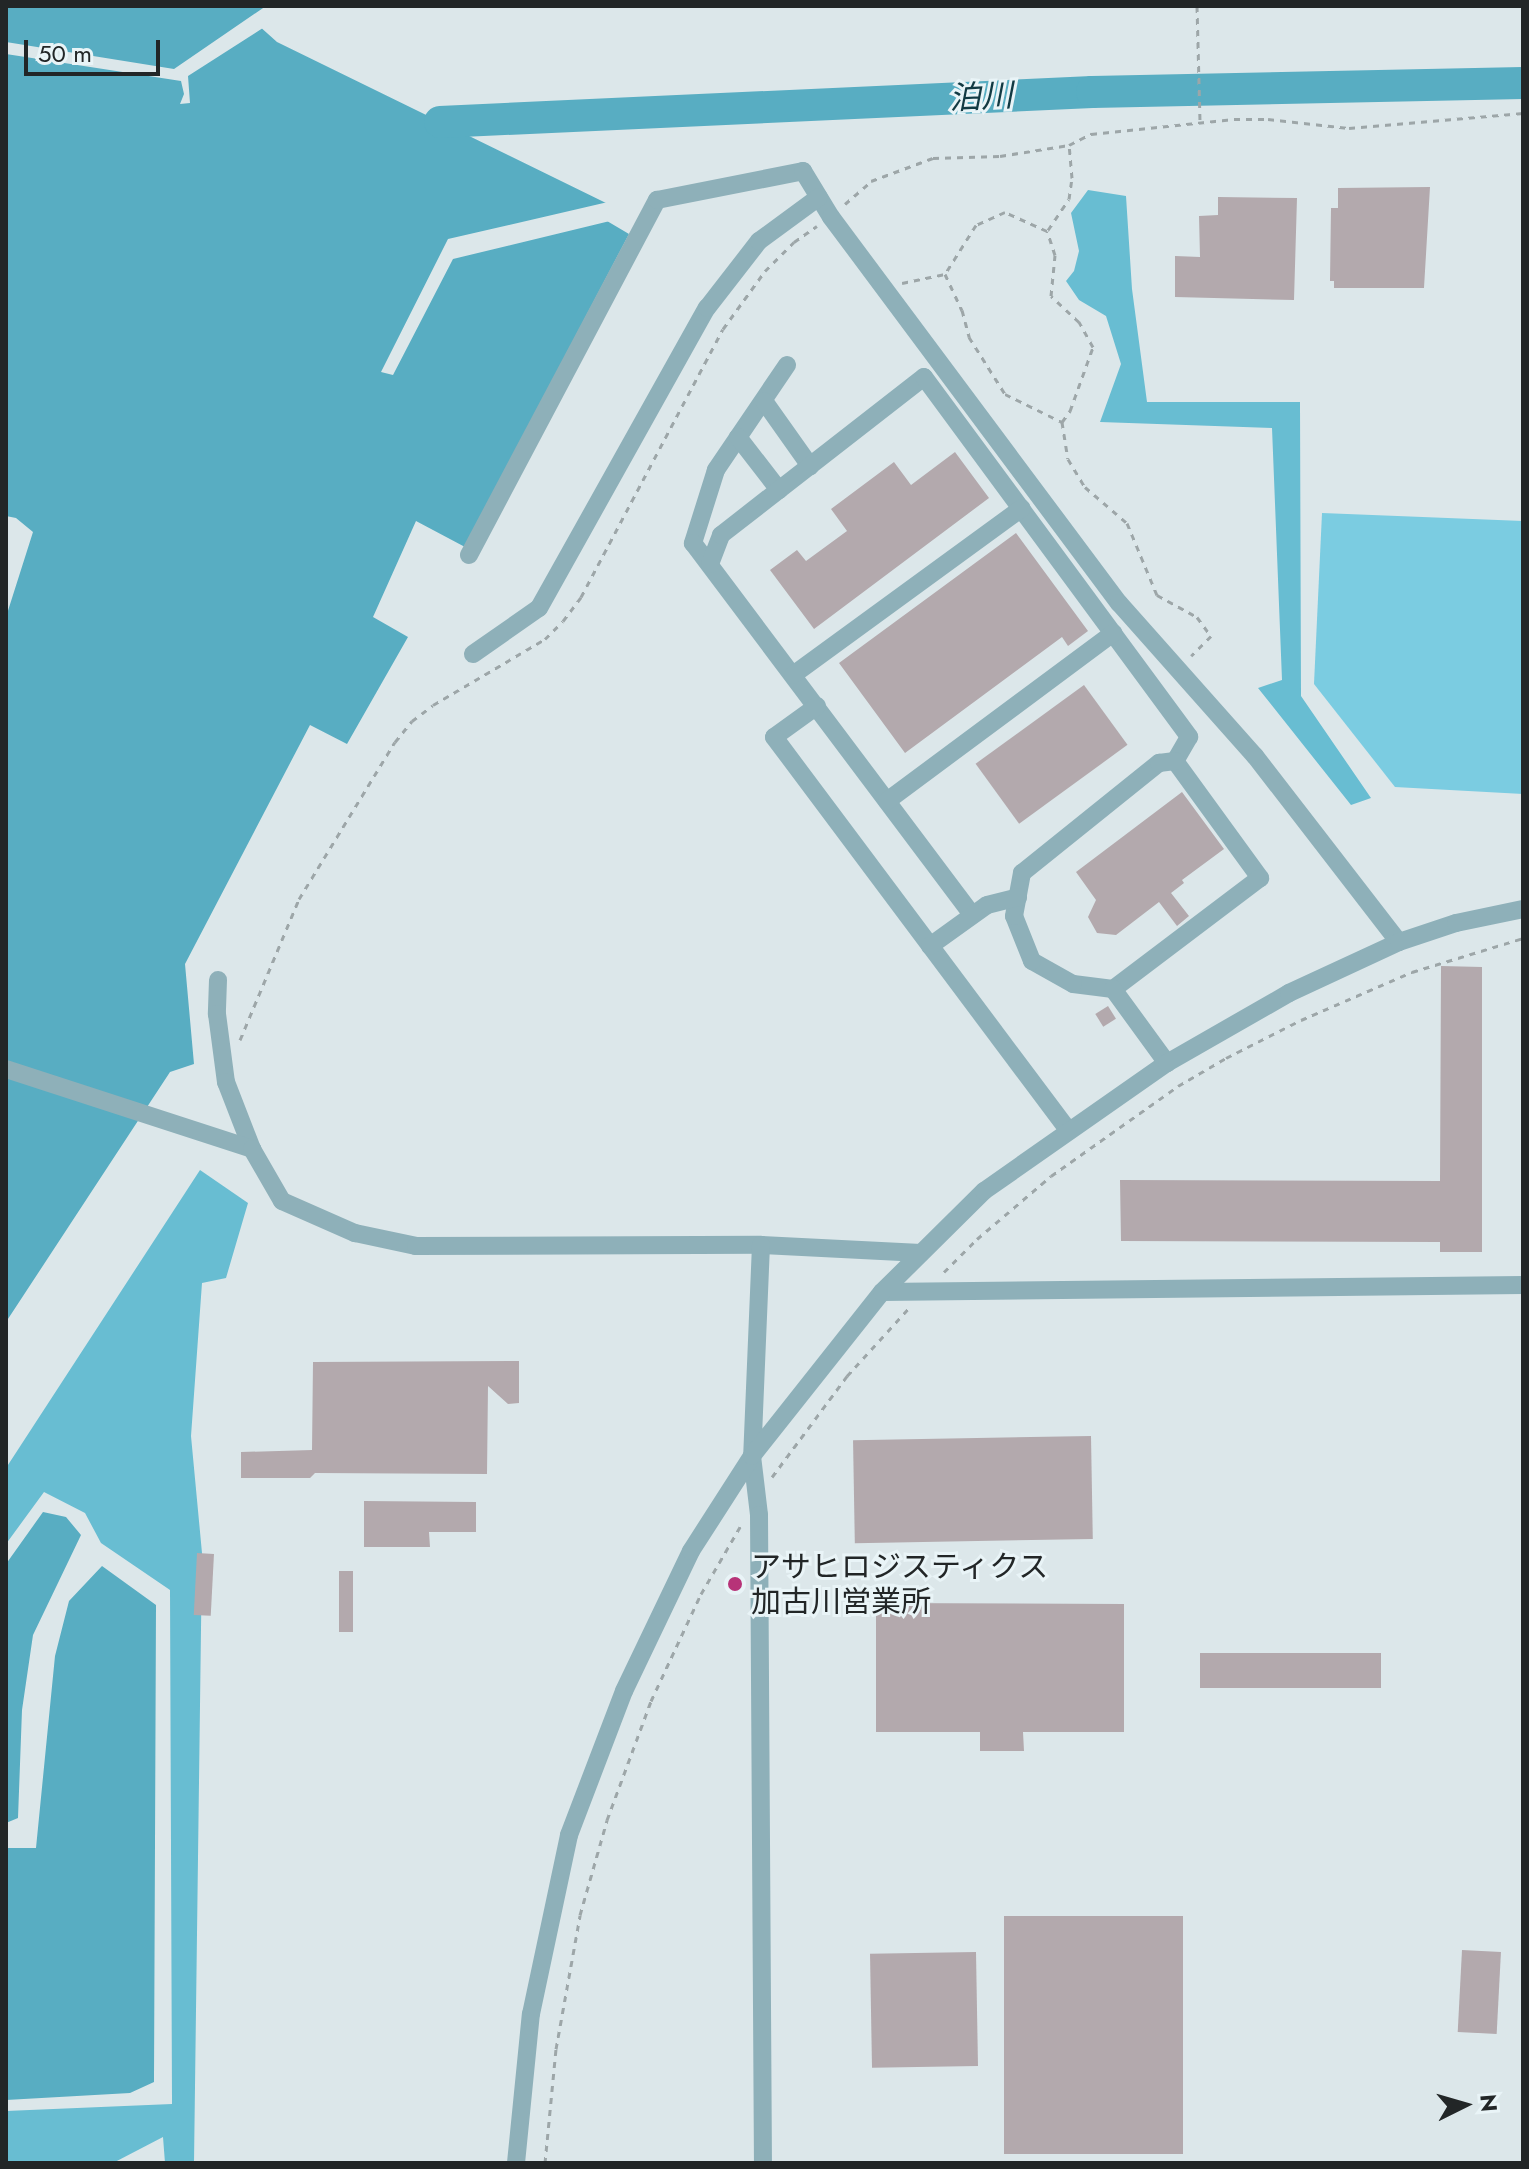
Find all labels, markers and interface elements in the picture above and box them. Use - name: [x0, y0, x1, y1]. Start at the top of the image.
- scale bar: [28, 24, 164, 74]
- text: 50 m: [38, 36, 92, 71]
- water label: 泊川: [948, 76, 1014, 118]
- place label: アサヒロジスティクス 加古川営業所: [751, 1549, 1051, 1620]
- marker: アサヒロジスティクス 加古川営業所: [726, 1575, 744, 1593]
- north arrow: [1425, 2065, 1505, 2145]
- text: N: [1472, 2093, 1506, 2113]

